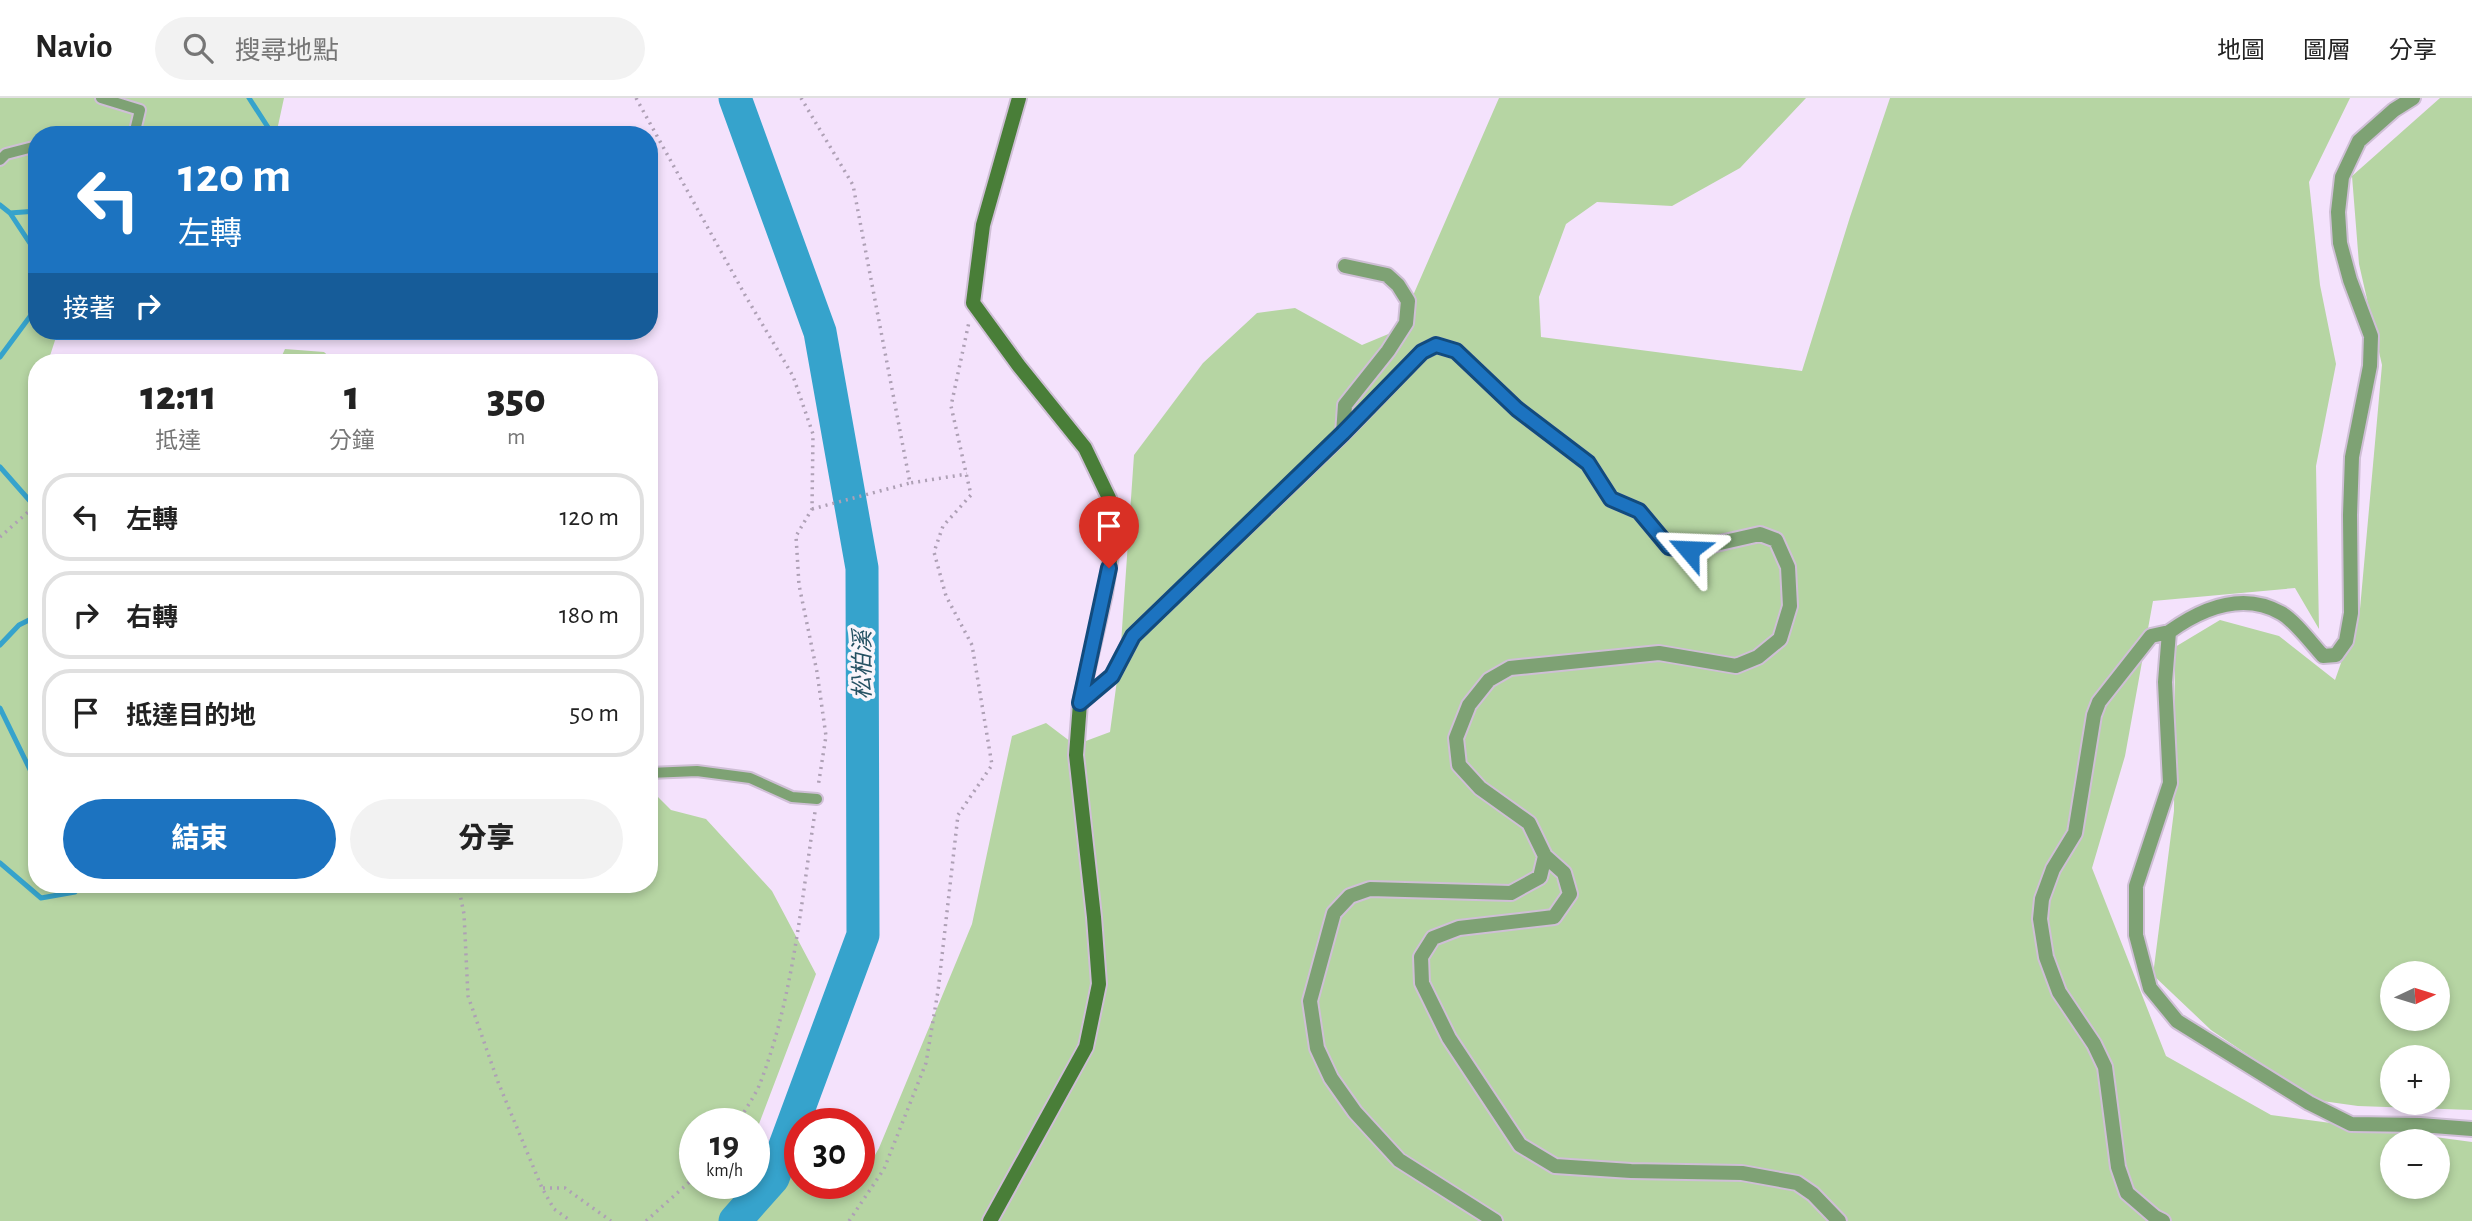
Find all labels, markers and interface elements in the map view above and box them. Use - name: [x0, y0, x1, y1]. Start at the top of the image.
- search box: [155, 17, 645, 80]
- icon: search: [179, 29, 217, 67]
- text: Navio: [35, 31, 113, 64]
- text: 搜尋地點: [235, 38, 339, 64]
- text: 地圖: [2217, 39, 2265, 63]
- text: 圖層: [2303, 39, 2351, 63]
- text: 分享: [2389, 39, 2437, 63]
- text: 120 m: [178, 152, 291, 201]
- icon: left: [63, 154, 154, 245]
- text: 左轉: [178, 218, 242, 250]
- icon: right: [129, 287, 167, 325]
- text: 接著: [63, 296, 115, 322]
- text: 12:11: [140, 375, 216, 417]
- text: 1: [344, 375, 359, 417]
- text: 350: [487, 378, 546, 420]
- text: m: [507, 426, 526, 449]
- text: 抵達: [155, 430, 201, 453]
- text: 分鐘: [329, 430, 375, 453]
- pin: [1079, 496, 1139, 568]
- icon: left: [67, 498, 105, 536]
- text: 120 m: [559, 504, 619, 530]
- text: 左轉: [126, 507, 178, 533]
- icon: arrive: [1090, 507, 1128, 545]
- position arrow: [1652, 513, 1726, 587]
- icon: right: [67, 596, 105, 634]
- text: 180 m: [559, 602, 619, 628]
- text: 右轉: [126, 605, 178, 631]
- water label: 松柏溪: [850, 628, 875, 700]
- icon: arrive: [67, 694, 105, 732]
- text: 50 m: [569, 700, 619, 726]
- text: 抵達目的地: [126, 703, 256, 729]
- button: 結束: [63, 799, 336, 879]
- button: 分享: [350, 799, 623, 879]
- north arrow: [2380, 961, 2450, 1031]
- map controls: [2380, 961, 2450, 1199]
- button: +: [2380, 1045, 2450, 1115]
- speed limit sign: 30: [784, 1108, 875, 1199]
- text: 19: [710, 1127, 739, 1162]
- button: −: [2380, 1129, 2450, 1199]
- text: km/h: [706, 1162, 743, 1180]

